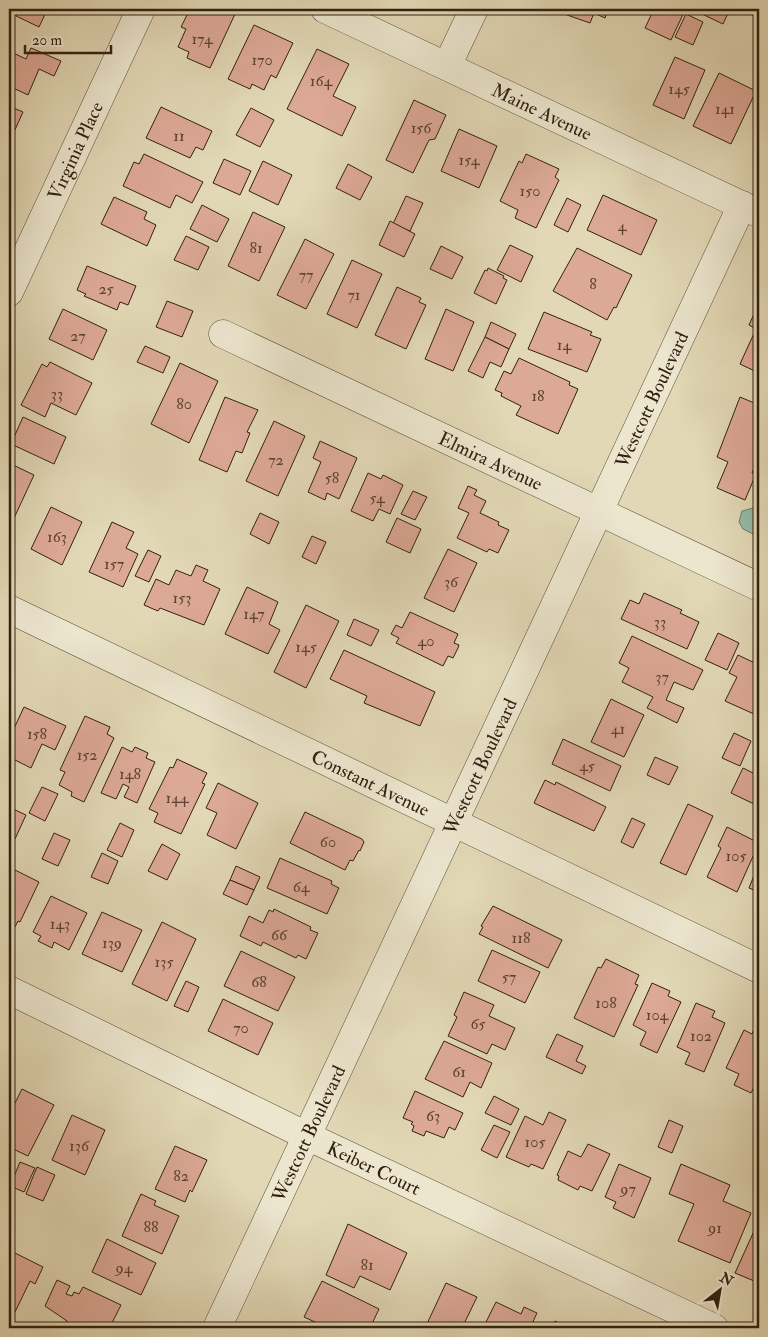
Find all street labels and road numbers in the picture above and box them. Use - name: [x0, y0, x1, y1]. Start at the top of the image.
- street label: Maine Avenue: [488, 78, 596, 146]
- street label: Virginia Place: [43, 98, 109, 204]
- street label: Westcott Boulevard: [609, 327, 694, 473]
- street label: Elmira Avenue: [434, 426, 546, 496]
- street label: Westcott Boulevard: [438, 694, 523, 840]
- street label: Constant Avenue: [307, 745, 433, 822]
- street label: Westcott Boulevard: [266, 1061, 351, 1207]
- street label: Keiber Court: [323, 1136, 424, 1201]

